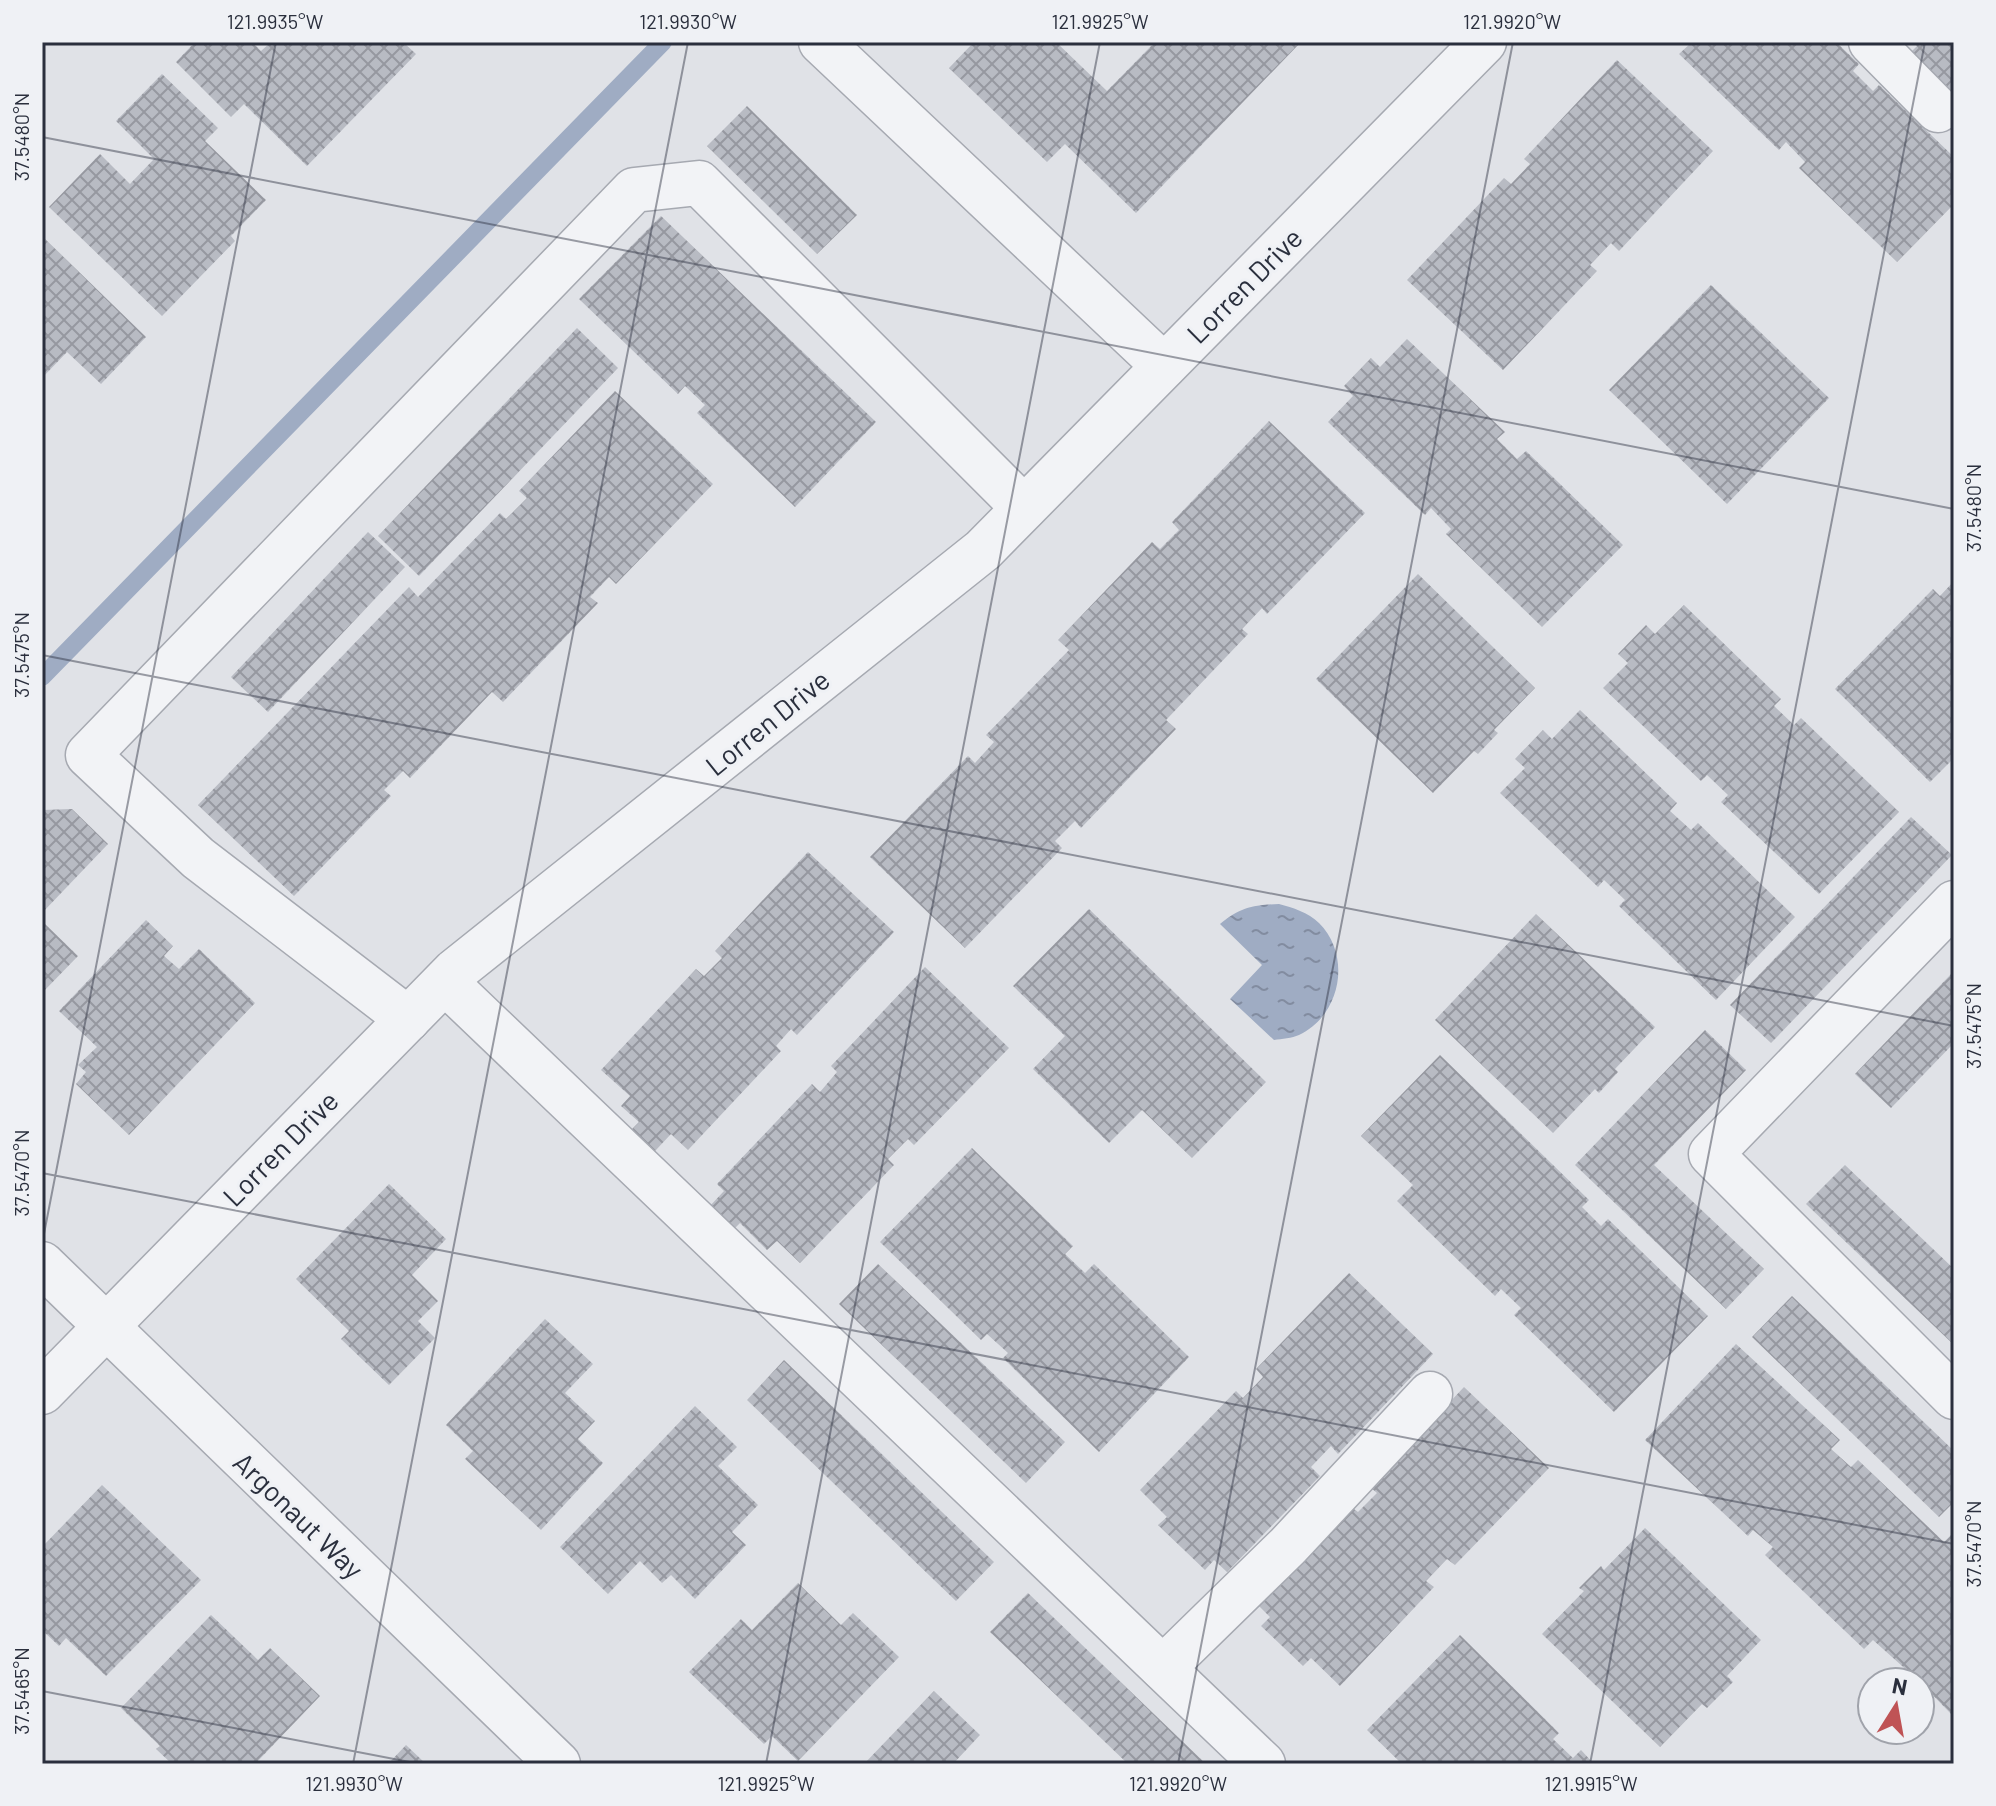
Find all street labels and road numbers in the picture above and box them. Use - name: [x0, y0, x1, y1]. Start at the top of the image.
- street label: Lorren Drive: [1179, 220, 1309, 350]
- street label: Lorren Drive: [698, 662, 836, 782]
- street label: Lorren Drive: [215, 1083, 345, 1213]
- street label: Argonaut Way: [227, 1445, 371, 1585]

